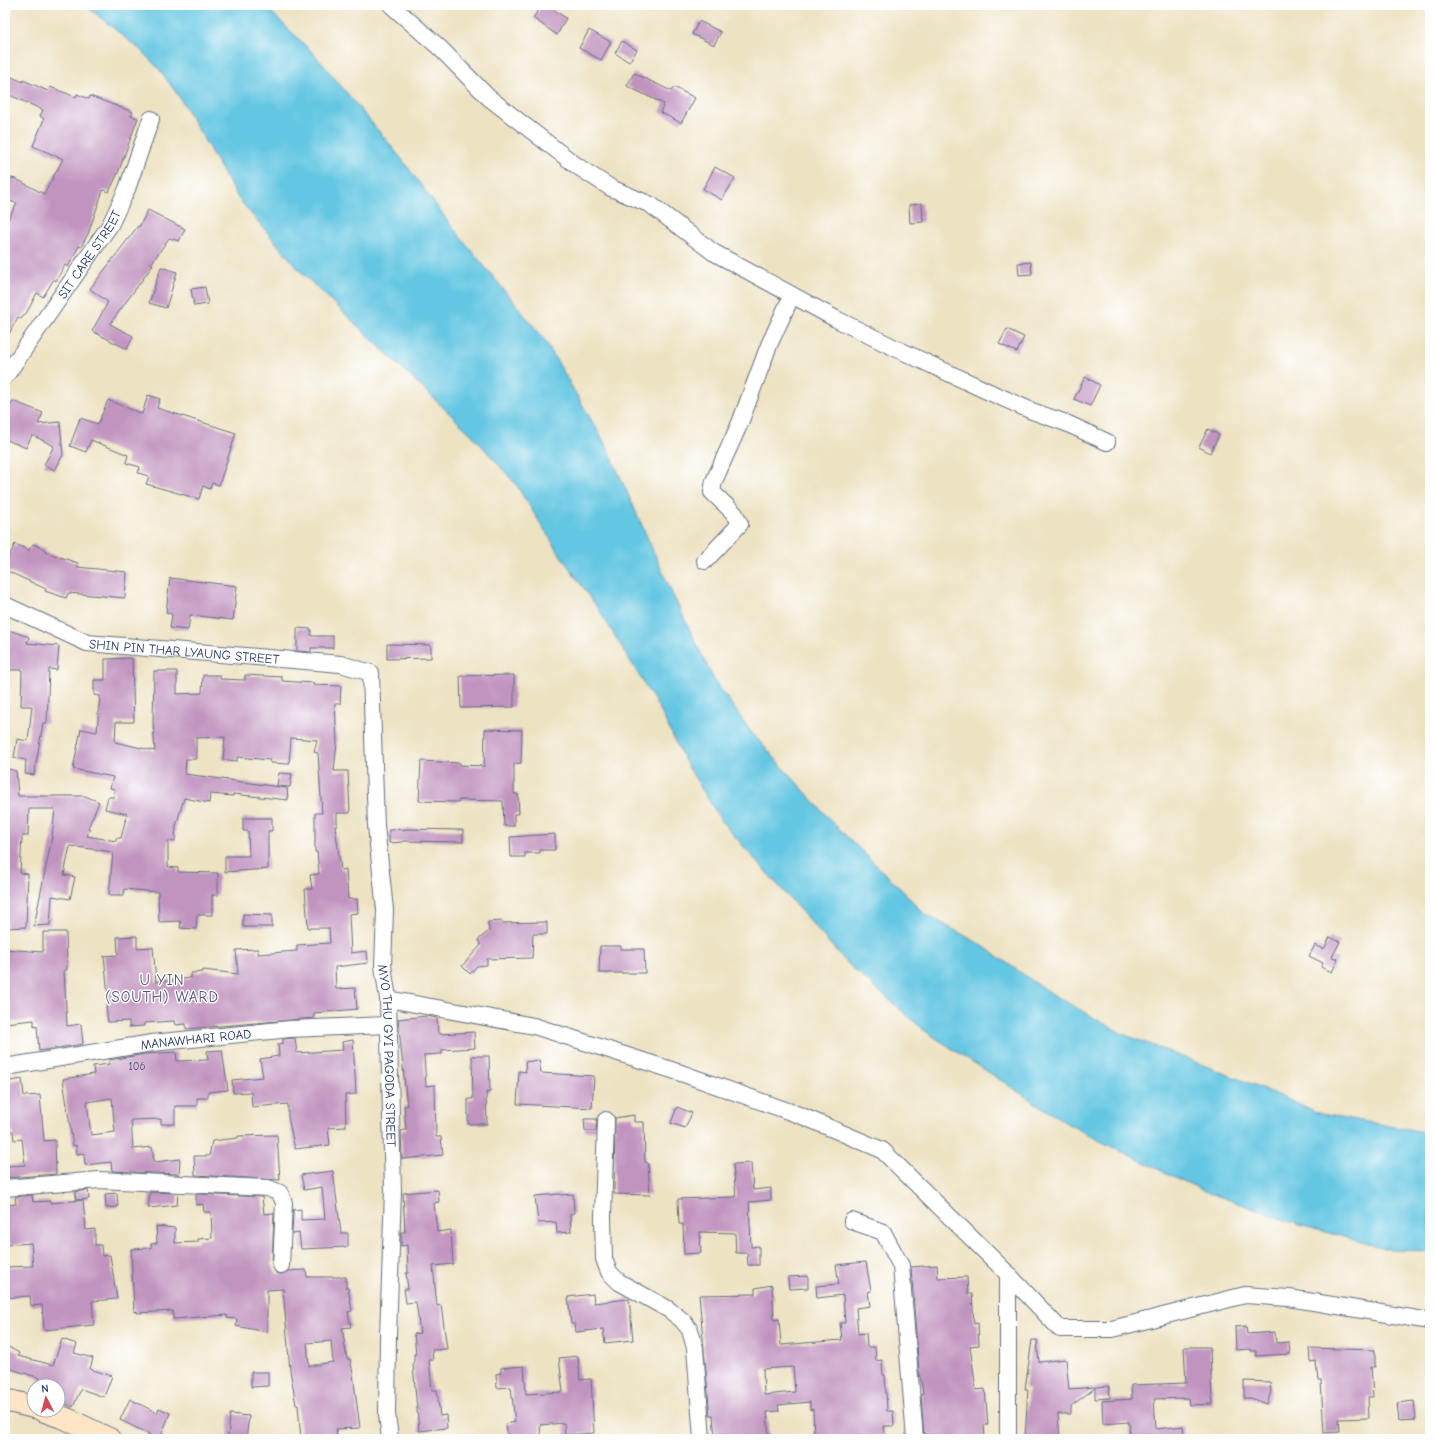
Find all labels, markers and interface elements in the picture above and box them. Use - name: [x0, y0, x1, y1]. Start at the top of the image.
- street label: SIT CARE STREET: [55, 208, 124, 301]
- street label: SHIN PIN THAR LYAUNG STREET: [89, 636, 280, 667]
- street label: MYO THU GYI PAGODA STREET: [375, 963, 399, 1147]
- district label: U YIN (SOUTH) WARD: [105, 971, 219, 1006]
- street label: MANAWHARI ROAD: [139, 1026, 252, 1053]
- house number: 106: [128, 1060, 146, 1073]
- north arrow: [26, 1378, 66, 1418]
- text: N: [41, 1382, 49, 1395]

